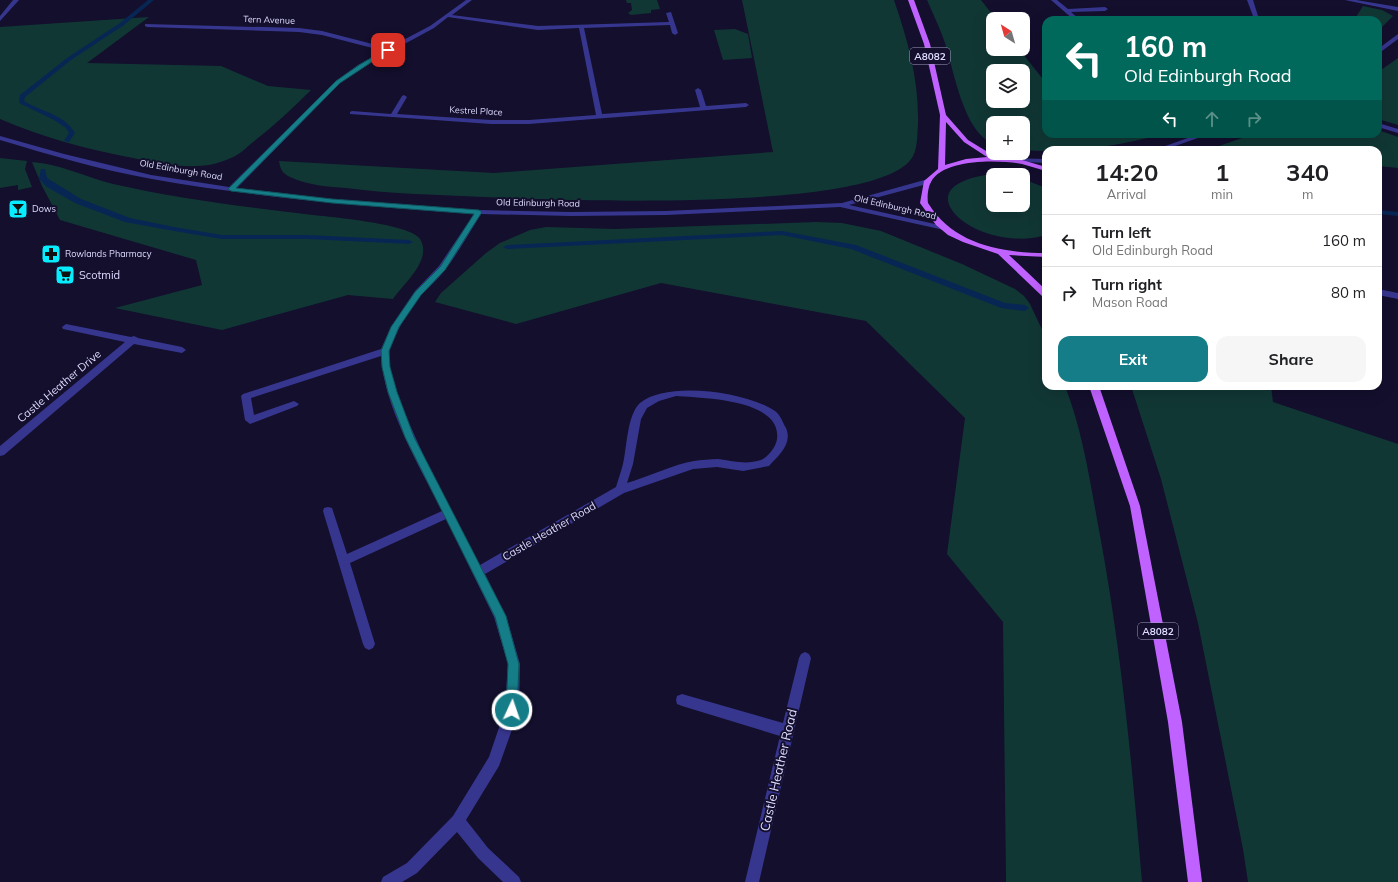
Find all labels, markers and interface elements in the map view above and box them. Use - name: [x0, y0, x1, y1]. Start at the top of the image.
- north arrow: [986, 12, 1030, 56]
- map controls: [986, 12, 1030, 212]
- street label: Tern Avenue: [243, 13, 295, 26]
- text: 160 m: [1124, 29, 1207, 64]
- icon: left: [1058, 32, 1110, 84]
- pin: [371, 33, 405, 67]
- icon: arrive: [377, 39, 399, 61]
- road number: A8082: [910, 48, 950, 64]
- button: layers: [986, 64, 1030, 108]
- text: Old Edinburgh Road: [1124, 64, 1292, 87]
- street label: Kestrel Place: [449, 104, 503, 117]
- icon: left: [1159, 108, 1181, 130]
- icon: ahead: [1201, 108, 1223, 130]
- icon: right: [1243, 108, 1265, 130]
- button: +: [986, 116, 1030, 160]
- street label: Old Edinburgh Road: [139, 157, 223, 182]
- text: 14:20: [1095, 157, 1158, 187]
- text: 1: [1215, 157, 1229, 187]
- text: 340: [1286, 157, 1329, 187]
- button: −: [986, 168, 1030, 212]
- text: Arrival: [1107, 186, 1146, 202]
- text: min: [1211, 186, 1233, 202]
- text: m: [1302, 186, 1313, 202]
- street label: Old Edinburgh Road: [853, 192, 937, 221]
- street label: Old Edinburgh Road: [496, 196, 580, 209]
- bar icon: Dows: [7, 198, 29, 220]
- place label: Dows: [32, 203, 56, 214]
- text: Turn left: [1092, 223, 1151, 242]
- icon: left: [1058, 230, 1080, 252]
- text: 160 m: [1322, 231, 1366, 250]
- text: Old Edinburgh Road: [1092, 242, 1213, 258]
- pharmacy icon: Rowlands Pharmacy: [40, 243, 62, 265]
- place label: Rowlands Pharmacy: [65, 248, 152, 260]
- supermarket icon: Scotmid: [54, 264, 76, 286]
- place label: Scotmid: [79, 268, 120, 282]
- text: Turn right: [1092, 275, 1162, 294]
- icon: right: [1058, 282, 1080, 304]
- text: 80 m: [1331, 283, 1366, 302]
- text: Mason Road: [1092, 294, 1168, 310]
- button: Exit: [1058, 336, 1208, 382]
- button: Share: [1216, 336, 1366, 382]
- street label: Castle Heather Drive: [14, 347, 104, 425]
- street label: Castle Heather Road: [500, 498, 598, 564]
- road number: A8082: [1138, 623, 1178, 639]
- position arrow: [491, 689, 533, 731]
- street label: Castle Heather Road: [756, 707, 800, 833]

